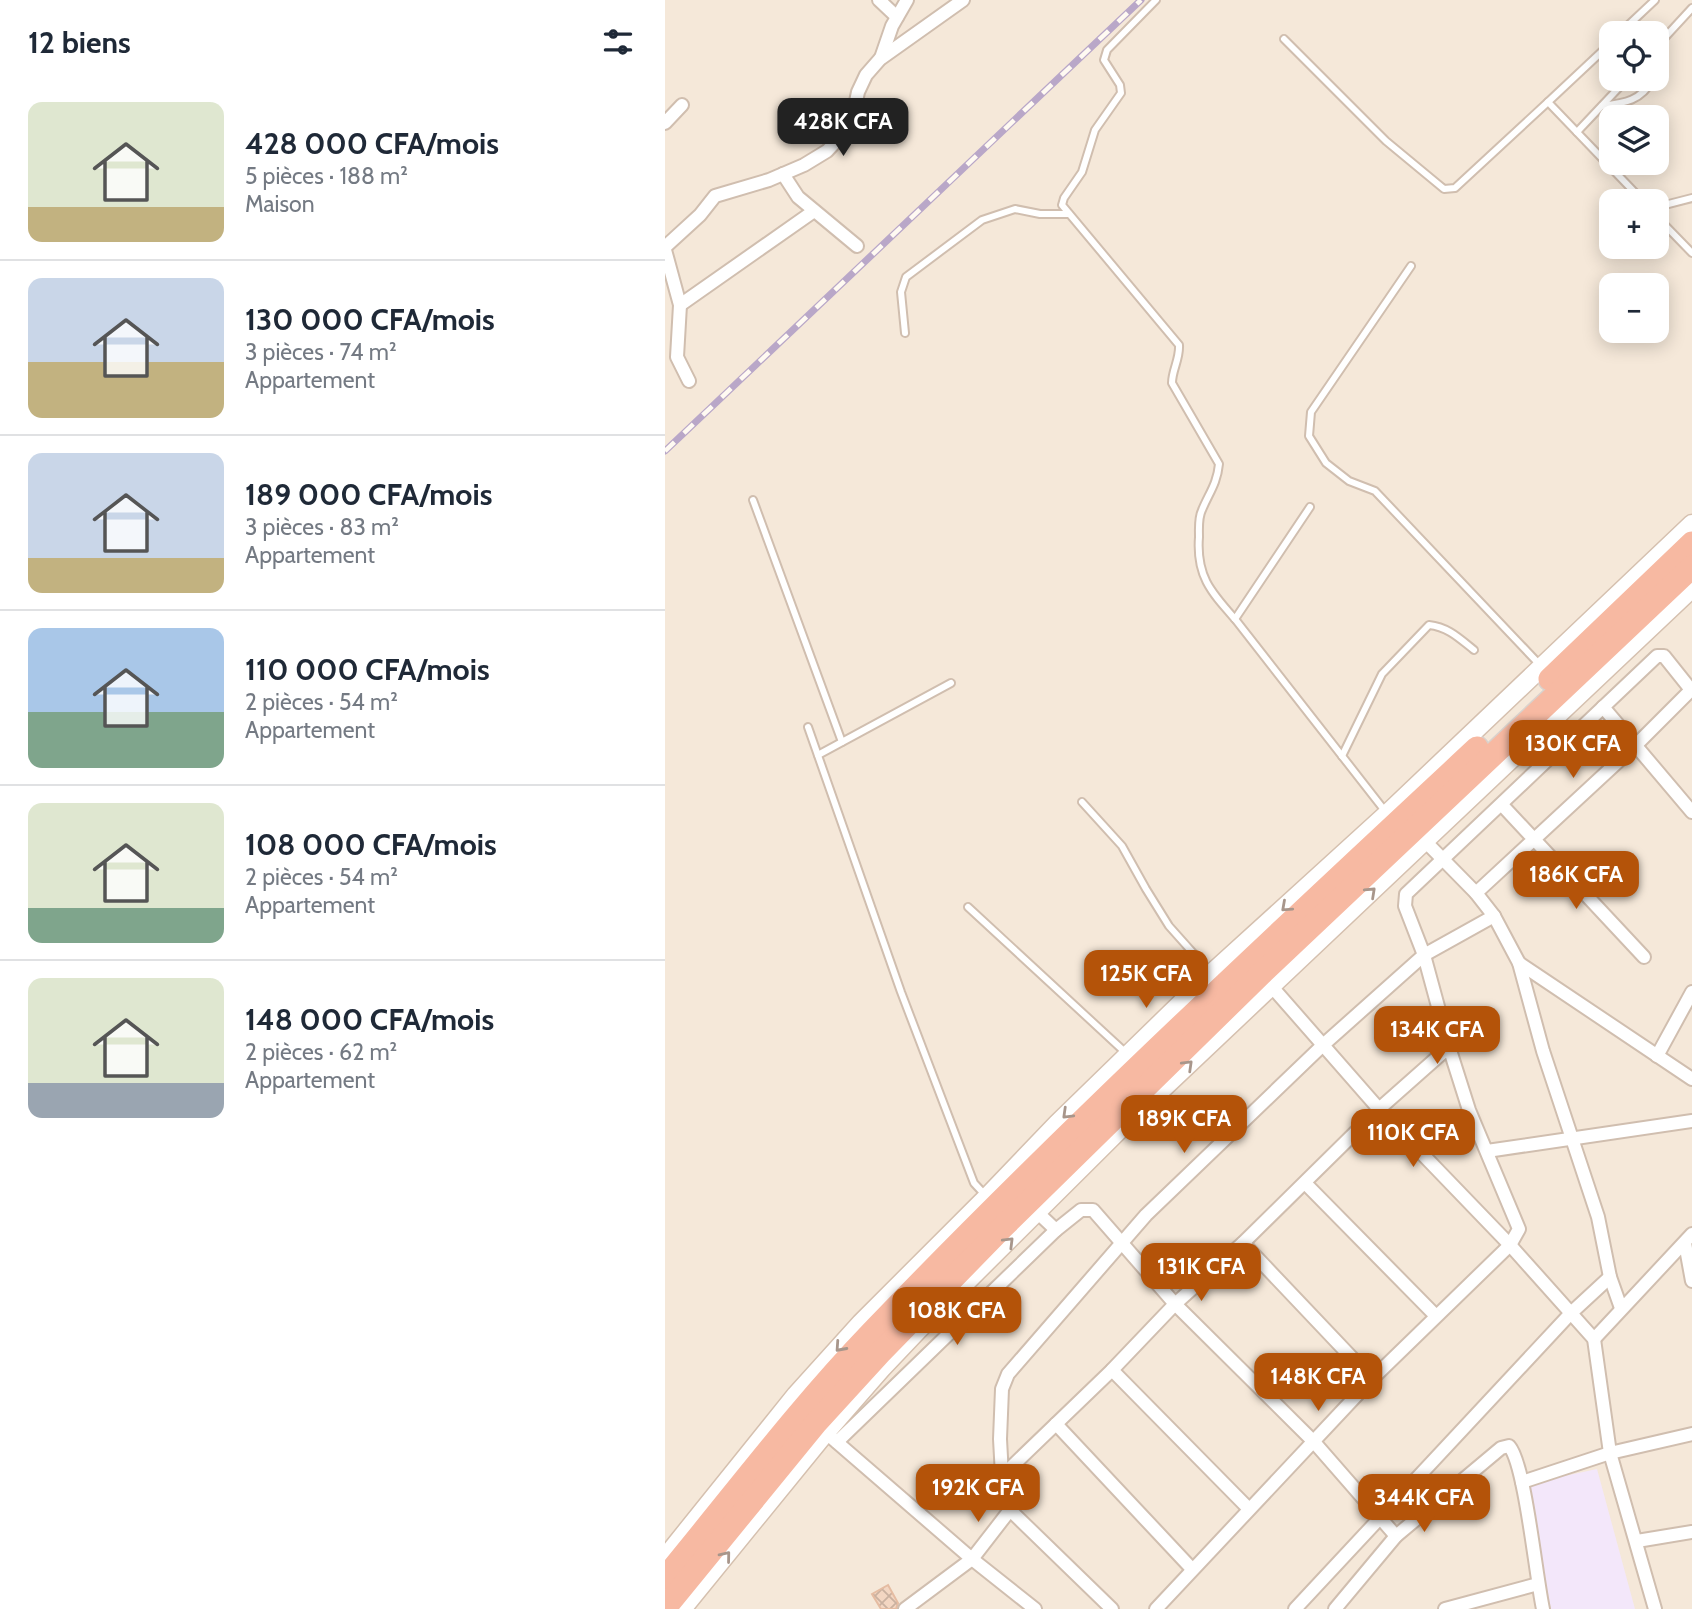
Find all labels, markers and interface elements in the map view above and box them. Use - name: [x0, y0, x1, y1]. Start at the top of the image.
- map controls: [1599, 21, 1669, 343]
- button: locate: [1599, 21, 1669, 91]
- icon: filters: [599, 23, 637, 61]
- text: 12 biens: [28, 24, 131, 61]
- pin: 428K CFA: [771, 99, 915, 158]
- button: layers: [1599, 105, 1669, 175]
- text: 428K CFA: [793, 107, 893, 135]
- text: 428 000 CFA/mois: [245, 125, 499, 162]
- icon: home: [84, 130, 168, 214]
- text: 5 pièces · 188 m²: [245, 162, 408, 190]
- button: +: [1599, 189, 1669, 259]
- text: Maison: [245, 190, 314, 218]
- button: −: [1599, 273, 1669, 343]
- text: 130 000 CFA/mois: [245, 301, 495, 338]
- icon: home: [84, 306, 168, 390]
- text: 3 pièces · 74 m²: [245, 338, 397, 366]
- text: Appartement: [245, 366, 375, 394]
- text: 189 000 CFA/mois: [245, 476, 492, 513]
- icon: home: [84, 481, 168, 565]
- text: 3 pièces · 83 m²: [245, 513, 399, 541]
- text: Appartement: [245, 541, 375, 569]
- text: 110 000 CFA/mois: [245, 651, 490, 688]
- icon: home: [84, 656, 168, 740]
- text: 2 pièces · 54 m²: [245, 688, 398, 716]
- text: Appartement: [245, 716, 375, 744]
- pin: 130K CFA: [1501, 720, 1645, 780]
- text: 130K CFA: [1525, 729, 1621, 757]
- text: 108 000 CFA/mois: [245, 826, 497, 863]
- icon: home: [84, 831, 168, 915]
- pin: 186K CFA: [1504, 852, 1648, 911]
- text: 186K CFA: [1529, 860, 1623, 888]
- text: 2 pièces · 54 m²: [245, 863, 398, 891]
- one-way arrow: [1363, 888, 1376, 900]
- text: Appartement: [245, 891, 375, 919]
- one-way arrow: [1281, 899, 1294, 911]
- pin: 125K CFA: [1074, 950, 1218, 1010]
- text: 125K CFA: [1100, 959, 1192, 987]
- text: 148 000 CFA/mois: [245, 1001, 494, 1038]
- icon: home: [84, 1006, 168, 1090]
- pin: 134K CFA: [1365, 1006, 1509, 1066]
- text: 134K CFA: [1390, 1015, 1484, 1043]
- text: 2 pièces · 62 m²: [245, 1038, 397, 1066]
- one-way arrow: [1180, 1061, 1193, 1074]
- text: Appartement: [245, 1066, 375, 1094]
- pin: 189K CFA: [1112, 1096, 1256, 1155]
- text: 189K CFA: [1137, 1104, 1231, 1132]
- one-way arrow: [1062, 1105, 1075, 1118]
- pin: 110K CFA: [1341, 1110, 1485, 1169]
- text: 110K CFA: [1367, 1118, 1459, 1146]
- one-way arrow: [1001, 1238, 1014, 1251]
- pin: 131K CFA: [1129, 1244, 1273, 1303]
- text: 131K CFA: [1157, 1252, 1245, 1280]
- pin: 108K CFA: [885, 1288, 1029, 1347]
- text: 108K CFA: [908, 1296, 1006, 1324]
- one-way arrow: [836, 1339, 848, 1352]
- pin: 148K CFA: [1246, 1354, 1390, 1413]
- text: 148K CFA: [1270, 1362, 1366, 1390]
- pin: 192K CFA: [906, 1464, 1050, 1524]
- text: 192K CFA: [932, 1473, 1024, 1501]
- pin: 344K CFA: [1352, 1474, 1496, 1534]
- text: 344K CFA: [1374, 1483, 1474, 1511]
- one-way arrow: [717, 1552, 730, 1564]

